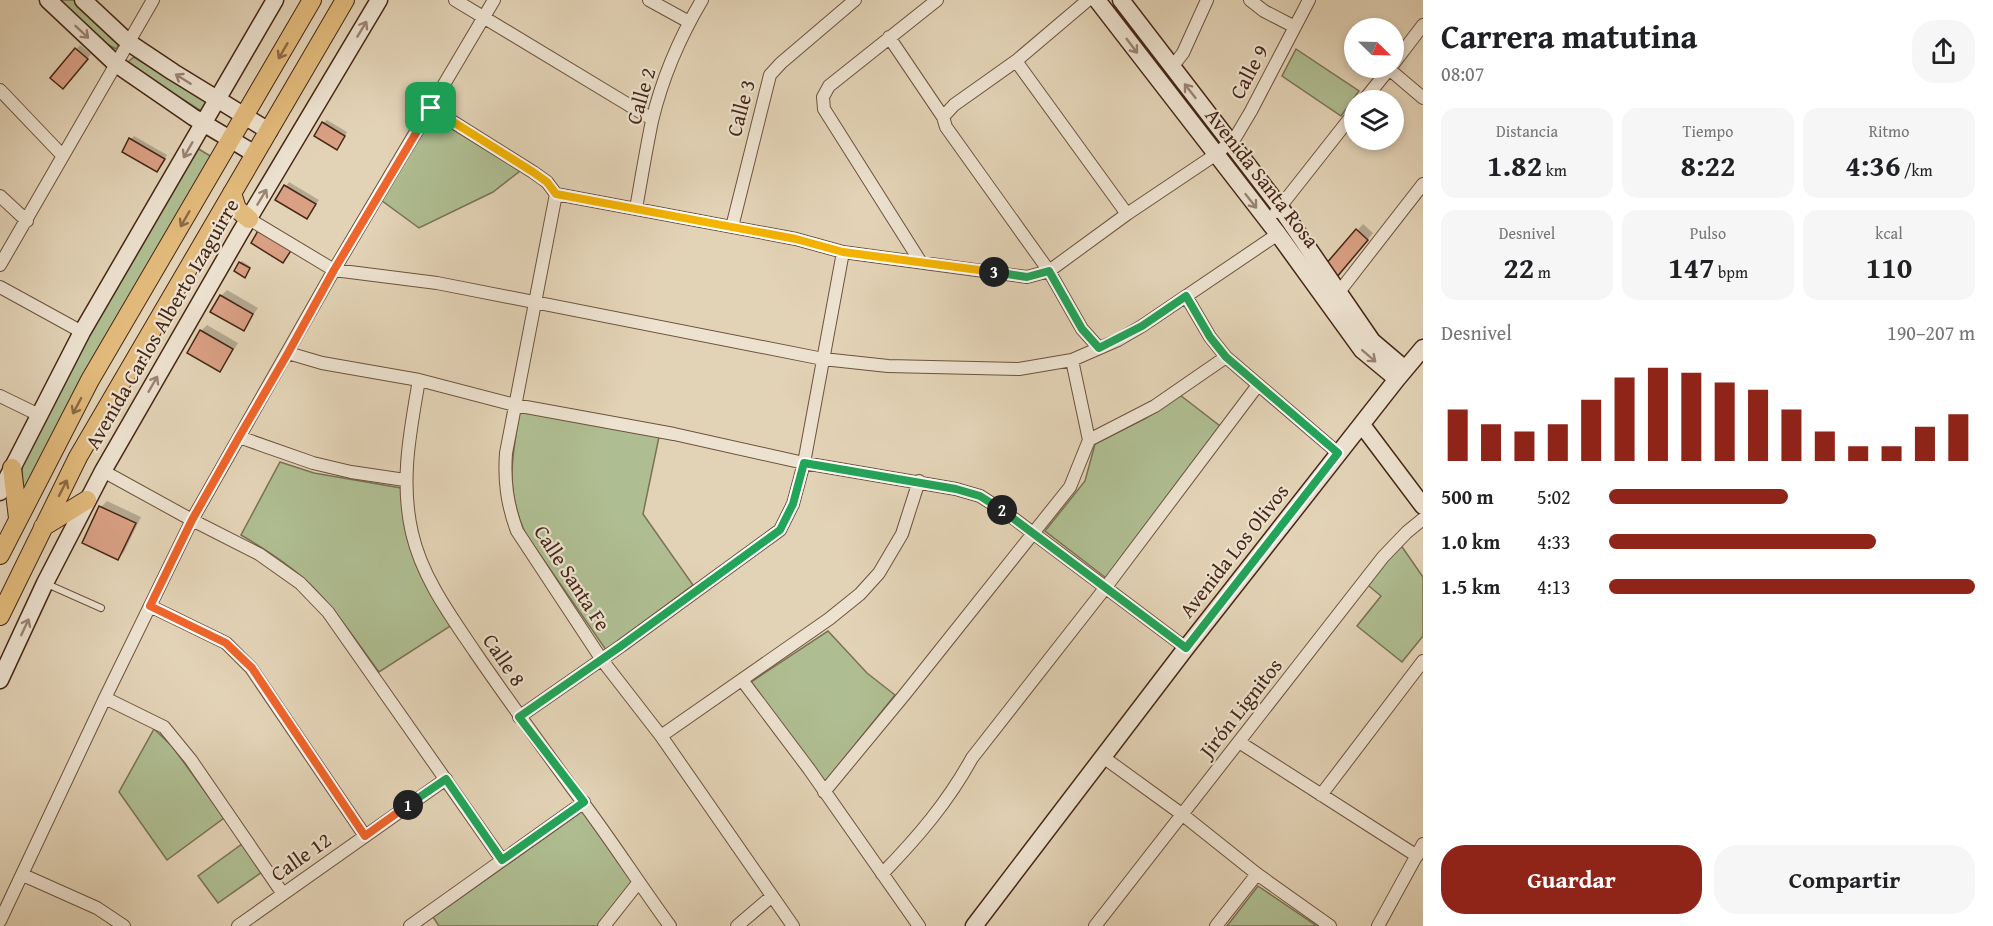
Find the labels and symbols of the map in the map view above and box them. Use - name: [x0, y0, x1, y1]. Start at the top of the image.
- north arrow: [1344, 18, 1404, 78]
- one-way arrow: [356, 21, 368, 38]
- one-way arrow: [75, 25, 90, 39]
- one-way arrow: [1126, 38, 1139, 54]
- street label: Calle 9: [1221, 39, 1276, 105]
- one-way arrow: [276, 42, 288, 59]
- street label: Calle 2: [618, 64, 663, 128]
- one-way arrow: [175, 72, 192, 84]
- street label: Calle 3: [718, 76, 763, 140]
- pin: [405, 82, 456, 133]
- one-way arrow: [1184, 83, 1197, 99]
- street label: Avenida Santa Rosa: [1198, 101, 1327, 254]
- one-way arrow: [182, 141, 193, 159]
- one-way arrow: [256, 189, 268, 206]
- street label: Avenida Carlos Alberto Izaguirre: [77, 192, 246, 455]
- one-way arrow: [1244, 193, 1257, 209]
- one-way arrow: [178, 210, 190, 227]
- pin: 3: [979, 257, 1009, 287]
- one-way arrow: [1361, 349, 1376, 363]
- one-way arrow: [148, 375, 160, 392]
- one-way arrow: [71, 397, 83, 414]
- street label: Avenida Los Olivos: [1171, 477, 1296, 624]
- one-way arrow: [57, 479, 69, 497]
- pin: 2: [987, 495, 1017, 525]
- street label: Calle Santa Fe: [527, 519, 618, 637]
- one-way arrow: [19, 618, 31, 636]
- street label: Calle 8: [475, 627, 533, 692]
- street label: Jirón Lignitos: [1190, 651, 1289, 766]
- pin: 1: [393, 790, 423, 820]
- street label: Calle 12: [264, 824, 337, 889]

